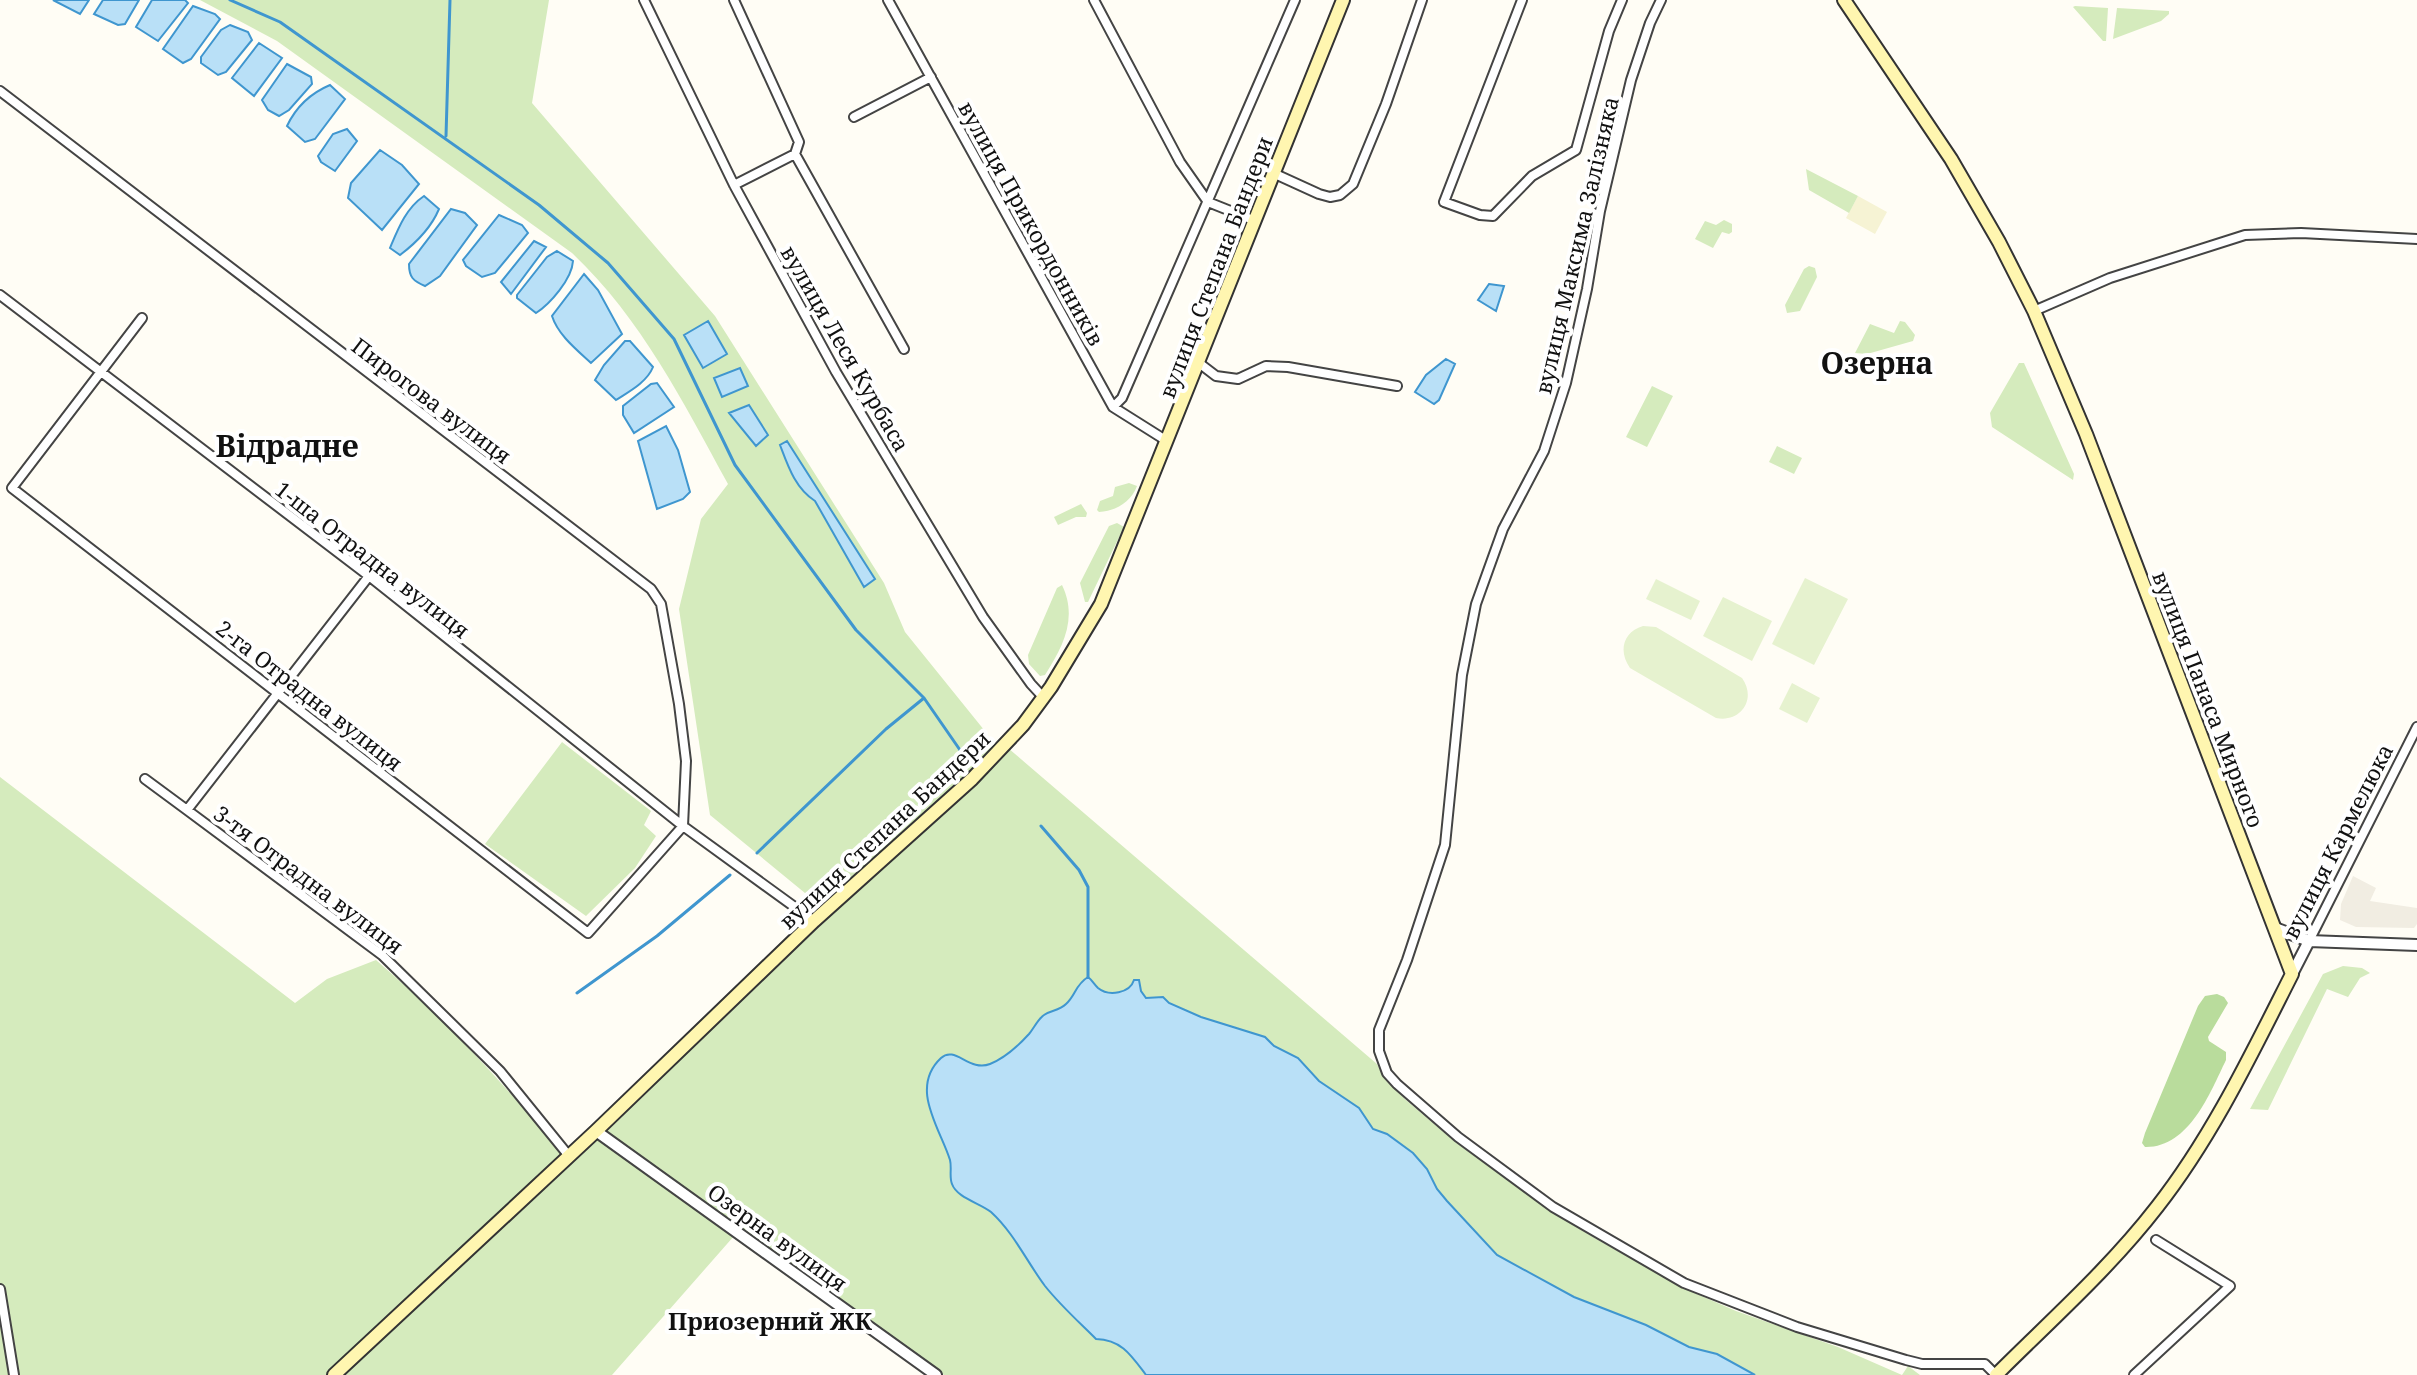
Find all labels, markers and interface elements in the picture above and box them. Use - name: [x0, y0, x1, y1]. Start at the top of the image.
- street label: вулиця Максима Залізняка: [1527, 93, 1625, 397]
- street label: вулиця Прикордонників: [952, 95, 1112, 351]
- street label: вулиця Степана Бандери: [1151, 132, 1279, 402]
- street label: вулиця Леся Курбаса: [775, 239, 917, 457]
- street label: Пирогова вулиця: [346, 330, 518, 470]
- district label: Озерна: [1821, 342, 1933, 383]
- district label: Відрадне: [215, 425, 359, 466]
- street label: 1-ша Отрадна вулиця: [269, 474, 477, 644]
- street label: вулиця Панаса Мирного: [2146, 566, 2272, 832]
- street label: 2-га Отрадна вулиця: [211, 613, 409, 777]
- street label: вулиця Степана Бандери: [772, 723, 996, 935]
- street label: вулиця Кармелюка: [2275, 738, 2399, 944]
- street label: 3-тя Отрадна вулиця: [208, 798, 410, 960]
- street label: Озерна вулиця: [702, 1176, 854, 1298]
- district label: Приозерний ЖК: [668, 1304, 873, 1337]

